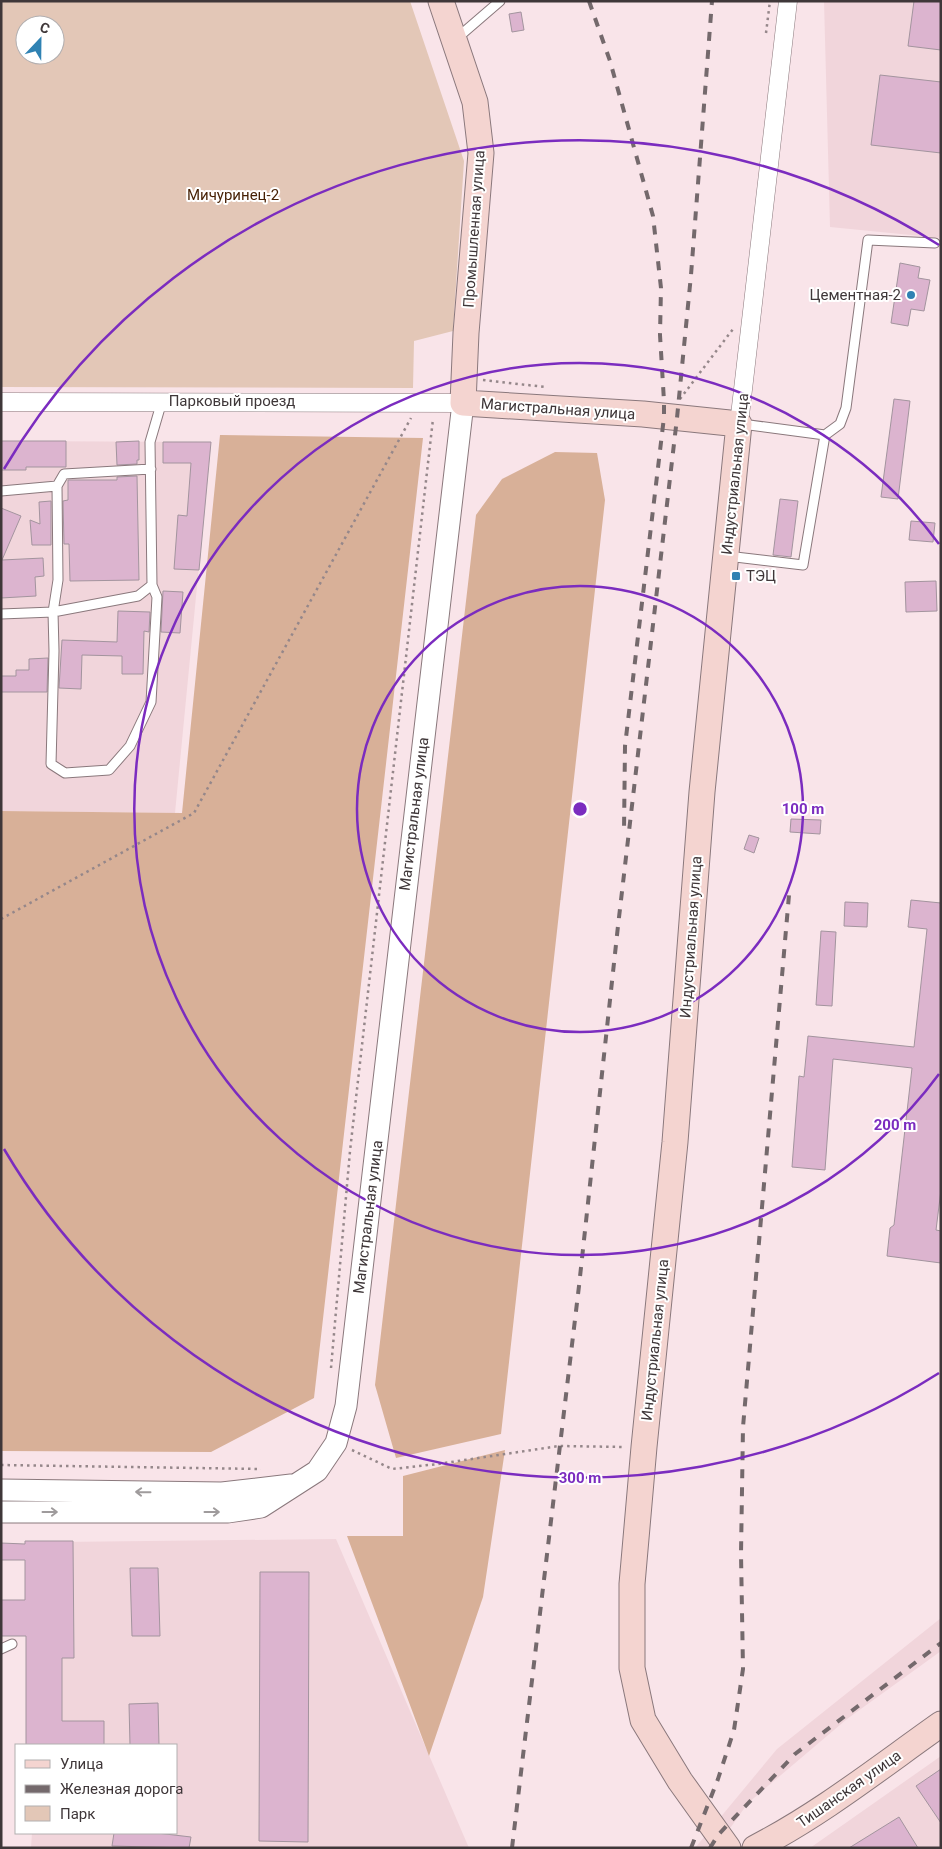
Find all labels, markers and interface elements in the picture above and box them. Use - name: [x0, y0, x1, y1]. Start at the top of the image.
- north arrow: [15, 15, 65, 65]
- text: С: [38, 19, 52, 37]
- street label: Промышленная улица: [460, 150, 488, 308]
- park label: Мичуринец-2: [187, 186, 279, 204]
- place label: Цементная-2: [810, 286, 901, 304]
- marker: Цементная-2: [905, 289, 917, 301]
- street label: Парковый проезд: [169, 392, 295, 410]
- street label: Индустриальная улица: [718, 392, 752, 556]
- street label: Магистральная улица: [480, 395, 636, 423]
- place label: ТЭЦ: [746, 567, 776, 585]
- marker: ТЭЦ: [730, 570, 742, 582]
- street label: Магистральная улица: [396, 736, 432, 892]
- centre of rings: [571, 800, 589, 818]
- text: 100 m: [782, 800, 824, 818]
- street label: Индустриальная улица: [676, 855, 706, 1019]
- text: 200 m: [874, 1116, 916, 1134]
- street label: Магистральная улица: [350, 1139, 386, 1295]
- street label: Индустриальная улица: [638, 1258, 672, 1422]
- text: 300 m: [559, 1469, 601, 1487]
- one-way arrow: [136, 1487, 152, 1496]
- one-way arrow: [42, 1507, 58, 1517]
- one-way arrow: [204, 1507, 220, 1517]
- legend: [15, 1744, 178, 1834]
- street label: Тишанская улица: [793, 1746, 905, 1832]
- text: Улица: [60, 1755, 103, 1773]
- text: Железная дорога: [60, 1780, 183, 1798]
- text: Парк: [60, 1805, 95, 1823]

